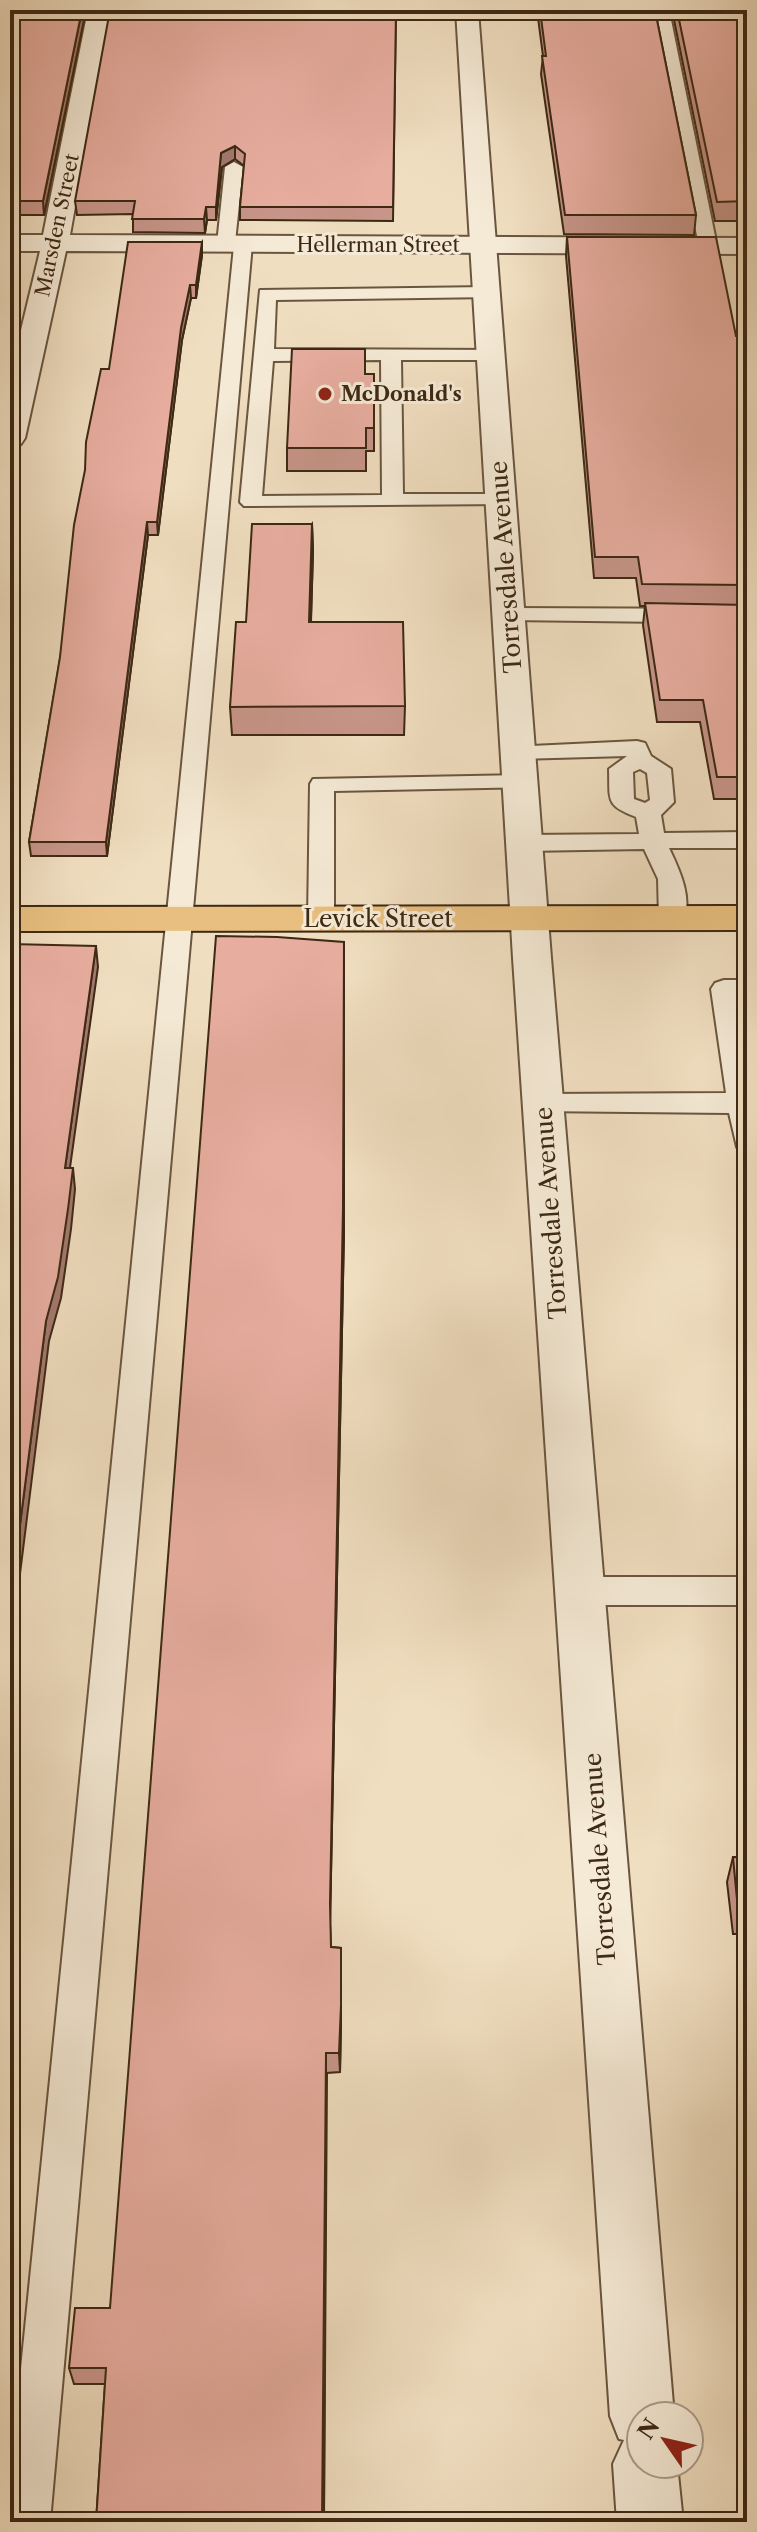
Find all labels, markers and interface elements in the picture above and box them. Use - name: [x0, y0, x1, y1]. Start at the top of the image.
- street label: Marsden Street: [30, 151, 84, 299]
- street label: Hellerman Street: [296, 233, 460, 257]
- place label: McDonald's: [341, 382, 462, 406]
- marker: McDonald's: [316, 385, 334, 403]
- street label: Torresdale Avenue: [484, 460, 527, 674]
- street label: Levick Street: [303, 904, 453, 933]
- street label: Torresdale Avenue: [529, 1106, 572, 1320]
- street label: Torresdale Avenue: [578, 1752, 621, 1966]
- north arrow: [625, 2400, 705, 2480]
- text: N: [632, 2414, 665, 2445]

